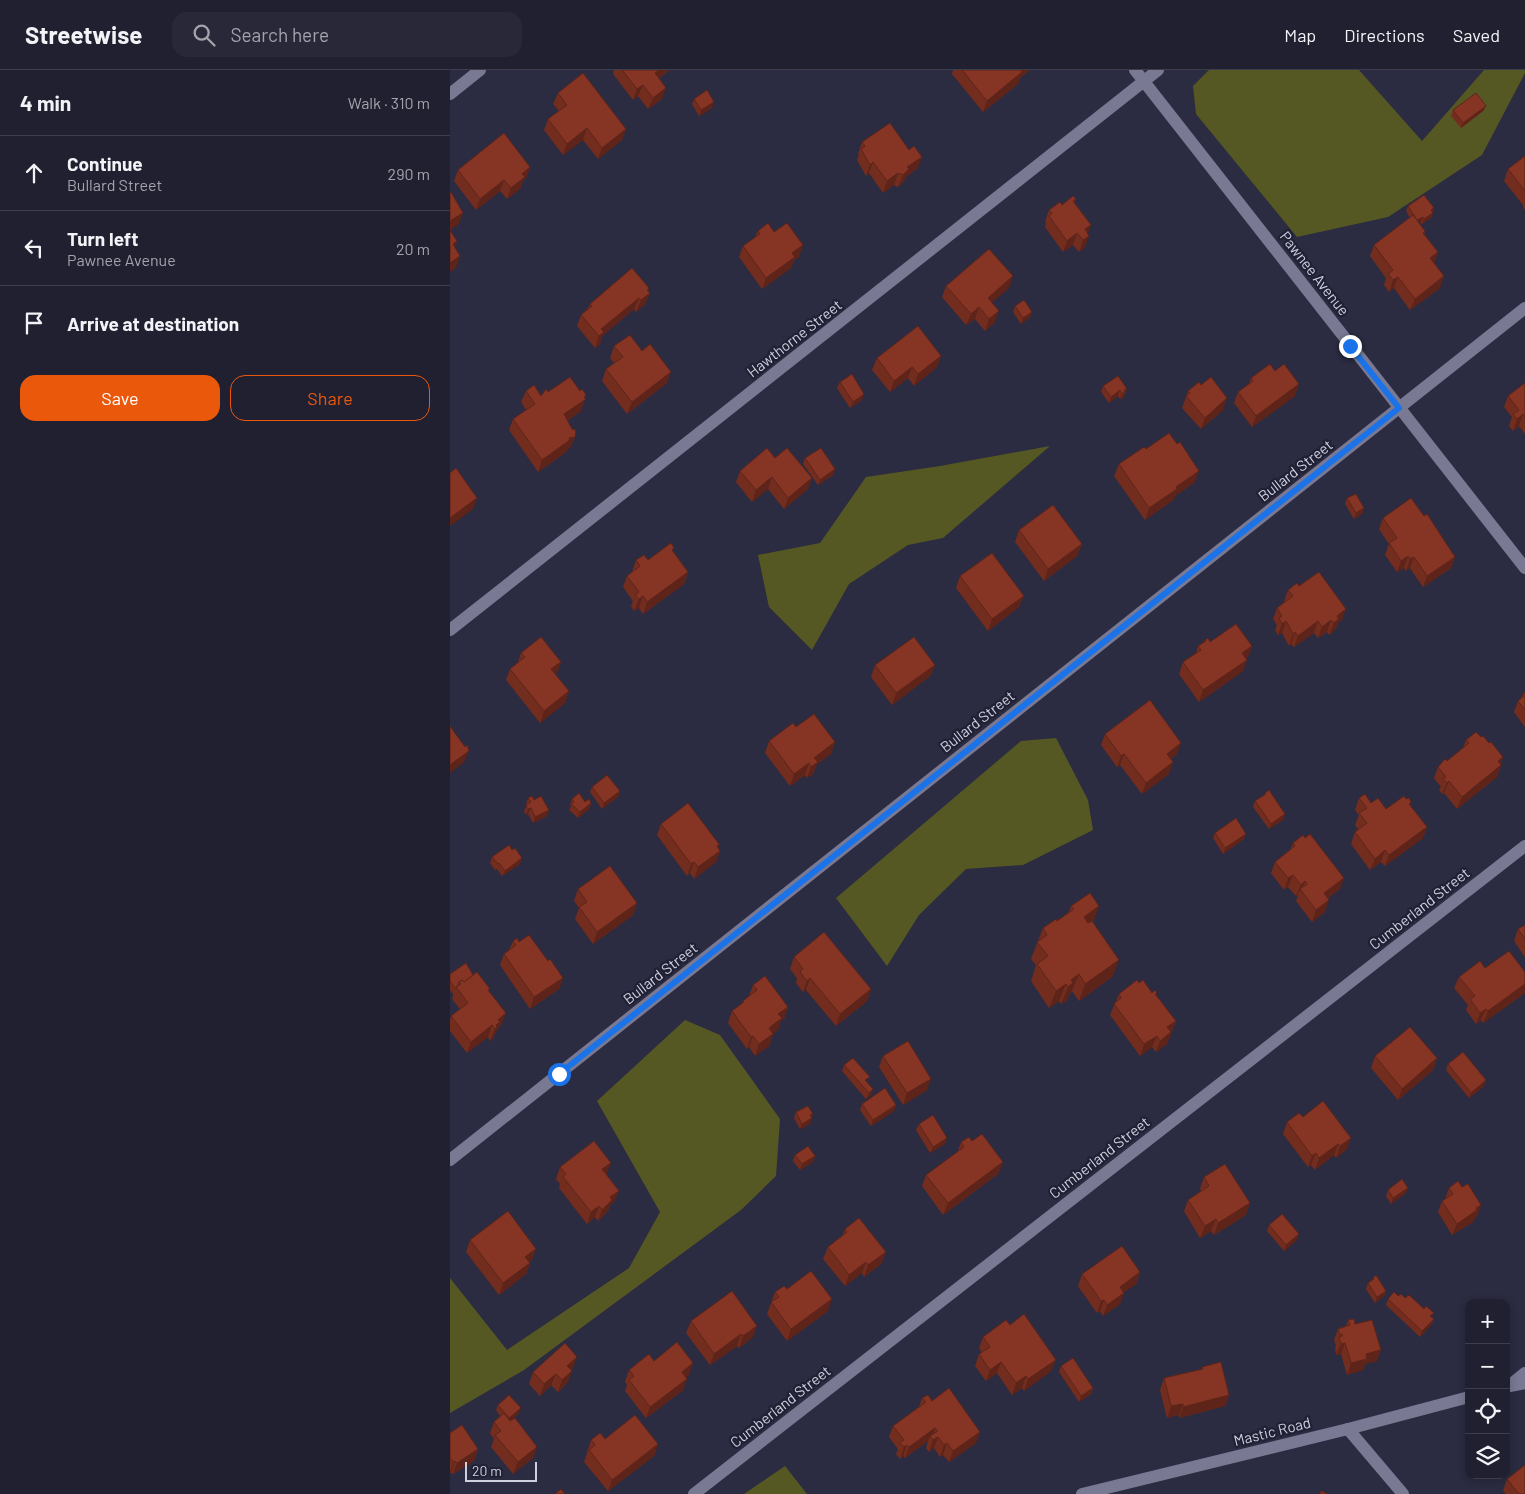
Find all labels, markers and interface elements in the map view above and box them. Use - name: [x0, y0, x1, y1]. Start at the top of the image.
- search box: [172, 12, 522, 57]
- text: Streetwise: [25, 20, 142, 49]
- icon: search: [190, 21, 218, 49]
- text: Search here: [230, 23, 329, 46]
- text: Map: [1284, 24, 1316, 46]
- text: Directions: [1344, 24, 1425, 46]
- text: Saved: [1453, 24, 1500, 46]
- text: 4 min: [20, 90, 71, 115]
- text: Walk · 310 m: [348, 93, 430, 112]
- text: Continue: [67, 152, 143, 175]
- icon: ahead: [20, 159, 48, 187]
- text: 290 m: [388, 164, 430, 183]
- text: Bullard Street: [67, 175, 162, 194]
- text: Turn left: [67, 227, 138, 250]
- street label: Pawnee Avenue: [1277, 227, 1353, 319]
- icon: left: [20, 234, 48, 262]
- text: 20 m: [396, 239, 430, 258]
- text: Pawnee Avenue: [67, 250, 176, 269]
- street label: Hawthorne Street: [743, 295, 845, 381]
- icon: arrive: [20, 309, 48, 337]
- text: Arrive at destination: [67, 312, 239, 335]
- route end: [1339, 335, 1362, 358]
- button: Save: [20, 375, 220, 421]
- button: Share: [230, 375, 430, 421]
- street label: Bullard Street: [1254, 435, 1336, 505]
- street label: Bullard Street: [936, 686, 1018, 756]
- street label: Cumberland Street: [1365, 863, 1473, 953]
- street label: Bullard Street: [619, 938, 701, 1008]
- route start: [548, 1063, 571, 1086]
- street label: Cumberland Street: [1045, 1112, 1153, 1202]
- map controls: [1465, 1299, 1510, 1479]
- button: +: [1465, 1299, 1510, 1344]
- button: −: [1465, 1344, 1510, 1389]
- street label: Cumberland Street: [726, 1361, 834, 1451]
- button: locate: [1465, 1389, 1510, 1434]
- street label: Mastic Road: [1232, 1413, 1312, 1449]
- button: layers: [1465, 1434, 1510, 1479]
- scale bar: [465, 1459, 538, 1482]
- text: 20 m: [472, 1462, 502, 1479]

